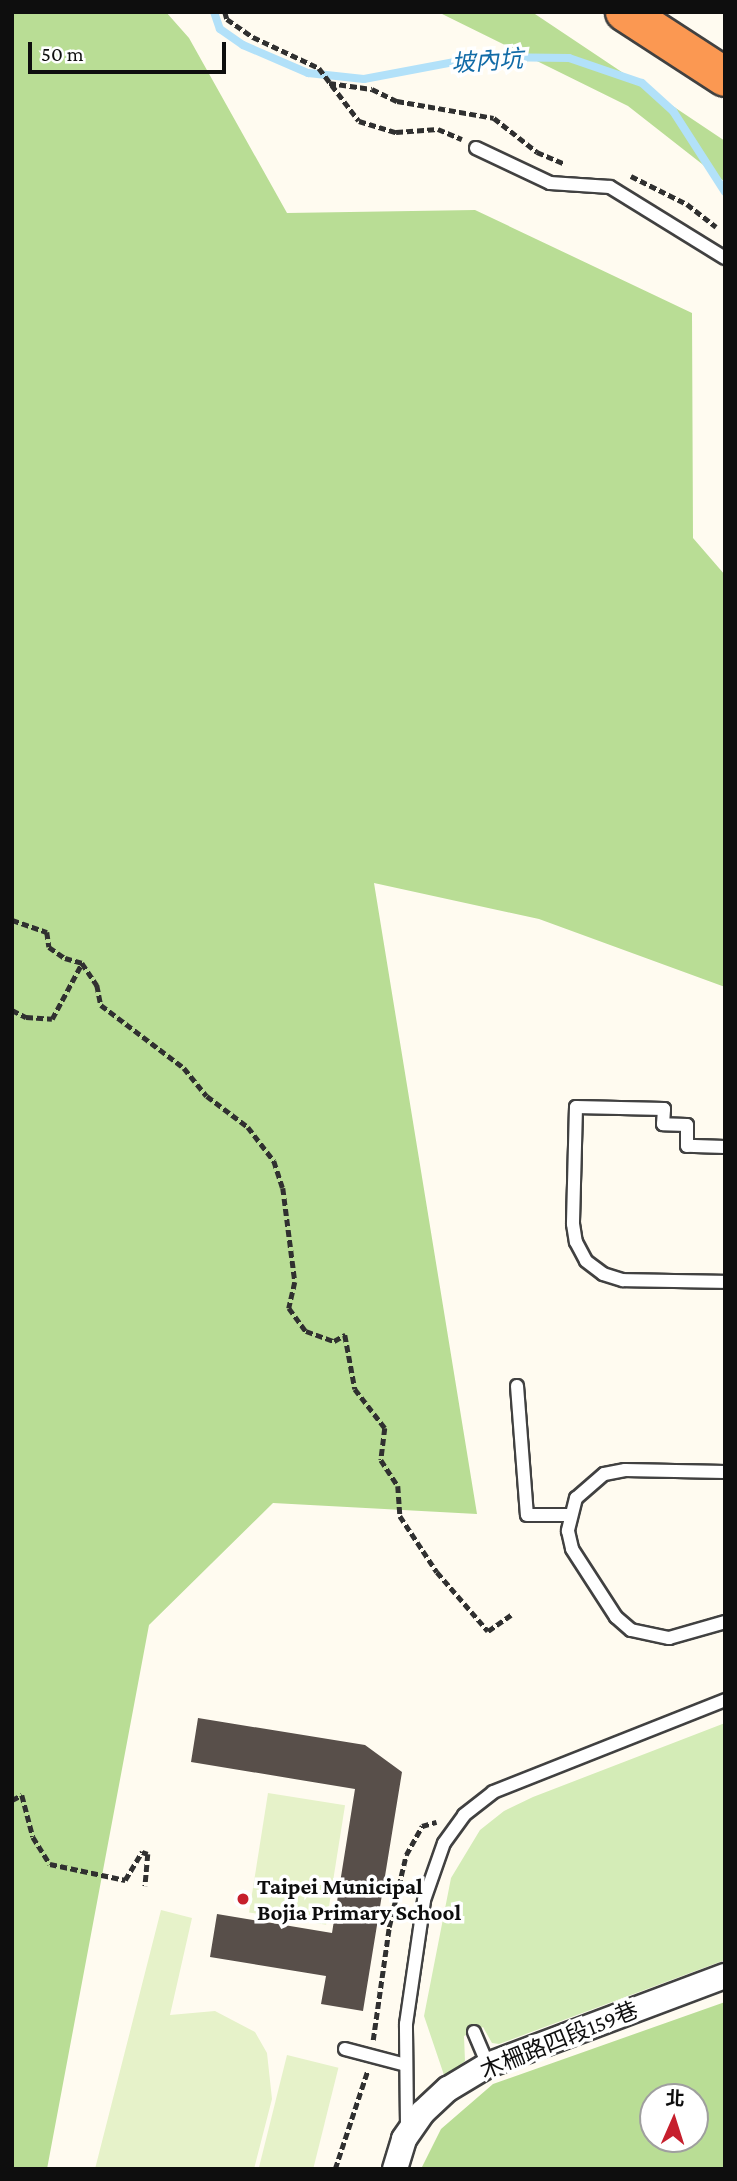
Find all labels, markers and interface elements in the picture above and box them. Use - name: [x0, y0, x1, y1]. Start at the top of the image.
- scale bar: [32, 28, 229, 72]
- text: 50 m: [41, 42, 84, 66]
- water label: 坡內坑: [450, 44, 524, 78]
- place label: Taipei Municipal Bojia Primary School: [257, 1872, 461, 1926]
- marker: Taipei Municipal Bojia Primary School: [235, 1891, 251, 1907]
- street label: 木柵路四段159巷: [476, 1996, 642, 2084]
- north arrow: [639, 2083, 709, 2153]
- text: 北: [665, 2088, 685, 2110]

